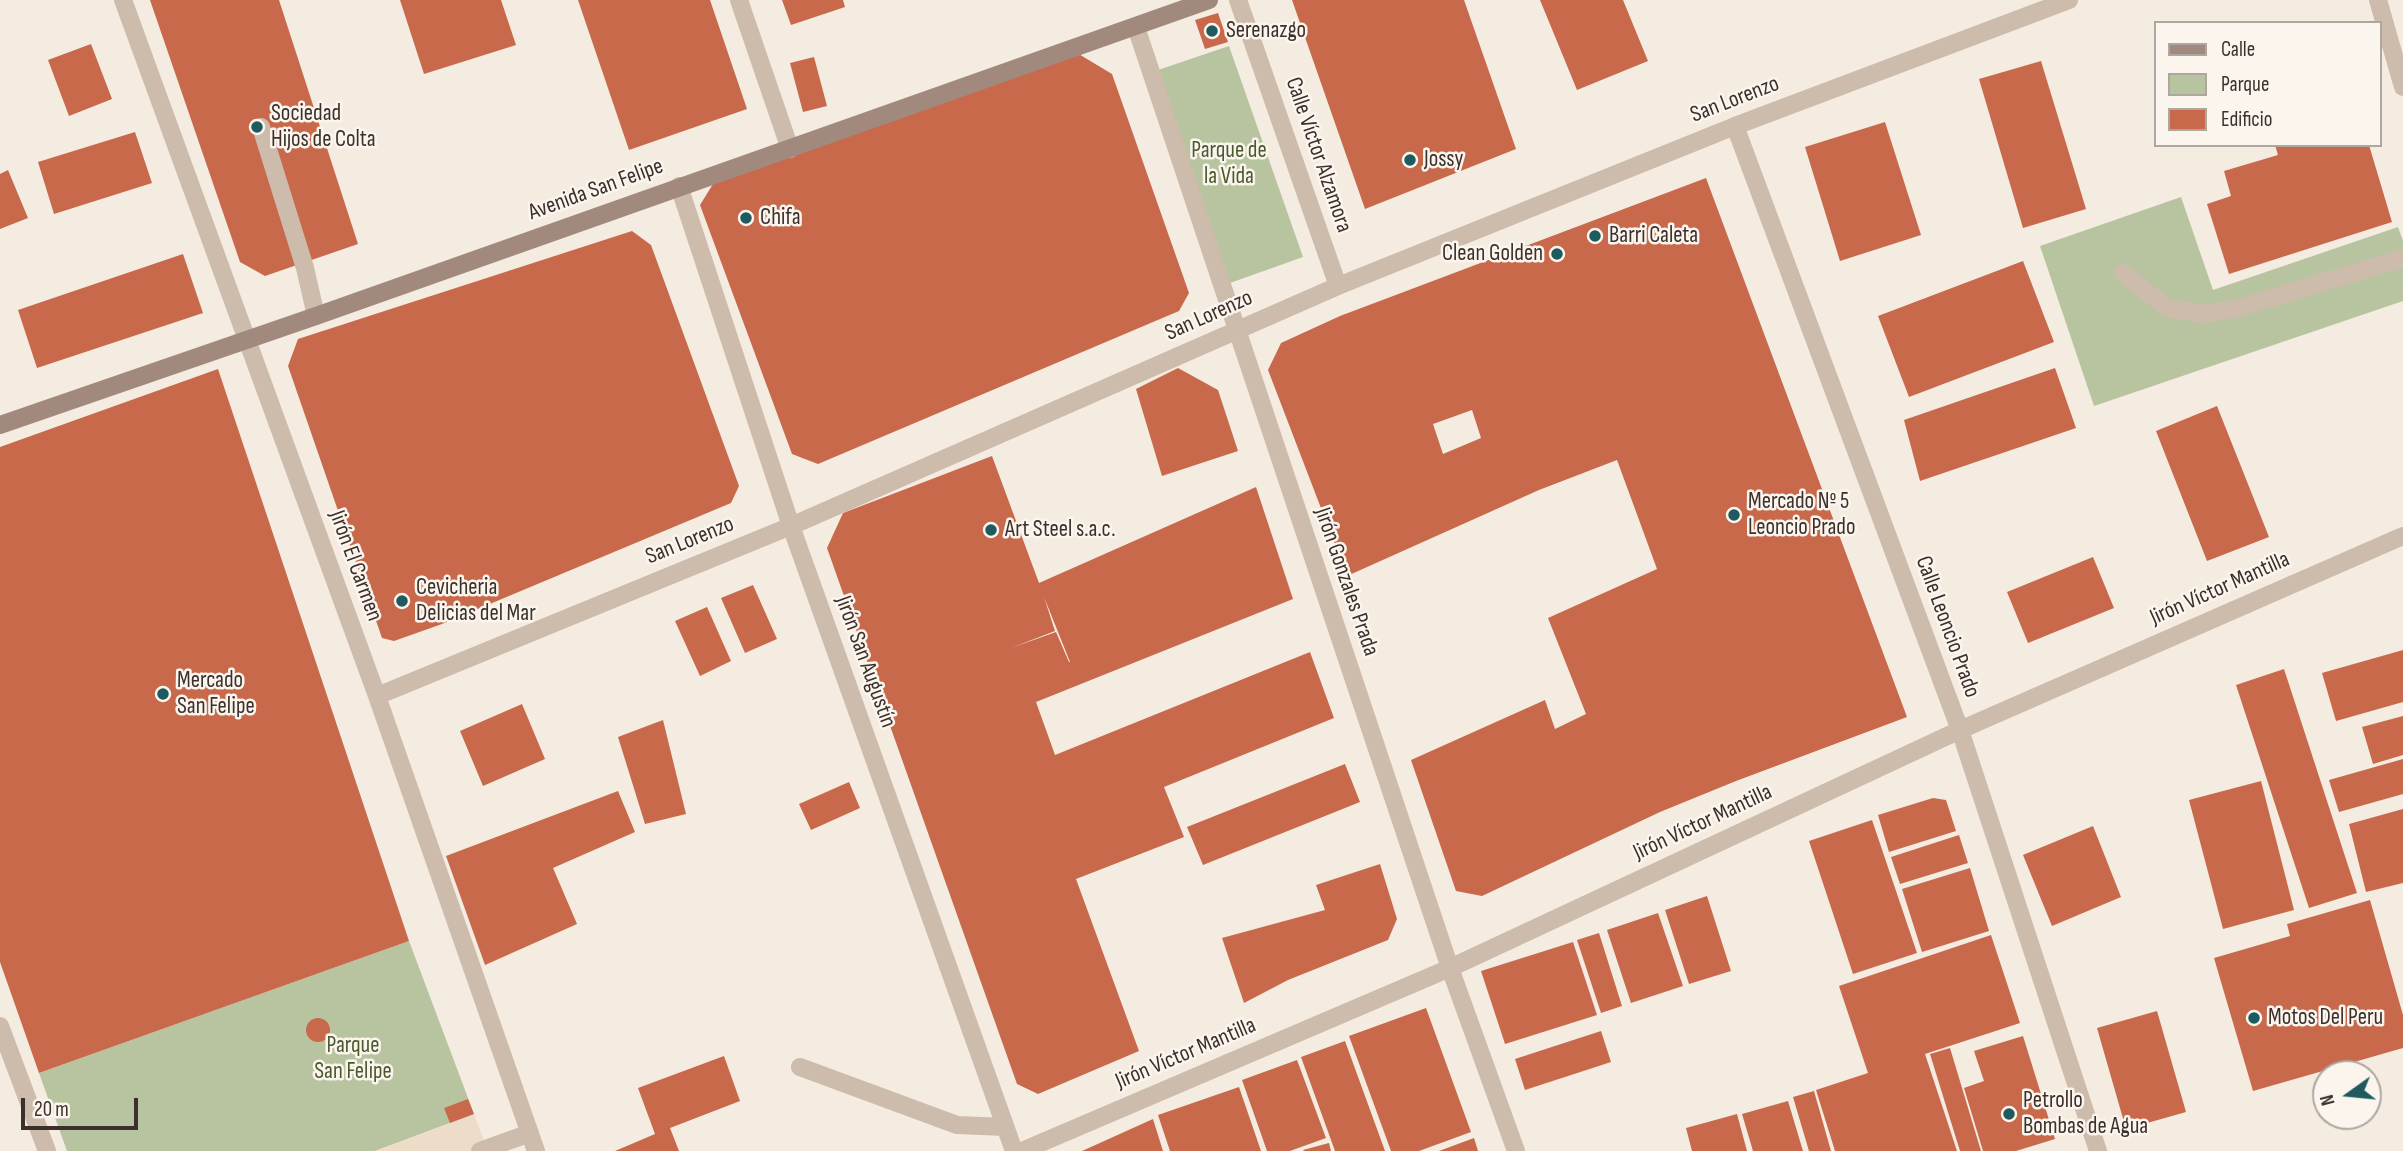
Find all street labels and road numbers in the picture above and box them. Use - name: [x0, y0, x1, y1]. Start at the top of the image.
- street label: San Lorenzo: [1687, 70, 1783, 130]
- street label: Calle Víctor Alzamora: [1279, 74, 1357, 236]
- street label: Avenida San Felipe: [525, 153, 667, 227]
- street label: San Lorenzo: [1161, 285, 1257, 347]
- street label: Jirón Gonzales Prada: [1308, 504, 1384, 660]
- street label: Jirón El Carmen: [322, 507, 388, 625]
- street label: San Lorenzo: [642, 511, 738, 571]
- street label: Jirón Víctor Mantilla: [2146, 546, 2294, 632]
- street label: Calle Leoncio Prado: [1909, 552, 1985, 702]
- street label: Jirón San Augustín: [828, 592, 902, 732]
- street label: Jirón Víctor Mantilla: [1629, 779, 1777, 867]
- street label: Jirón Víctor Mantilla: [1112, 1012, 1260, 1096]

